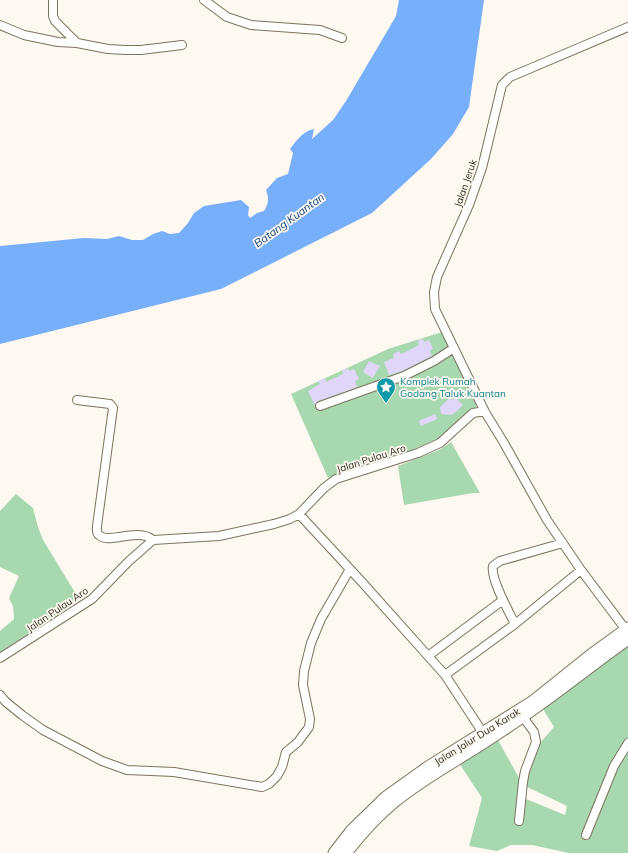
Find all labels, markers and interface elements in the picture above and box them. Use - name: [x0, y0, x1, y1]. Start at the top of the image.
- street label: Jalan Jeruk: [451, 157, 480, 209]
- water label: Batang Kuantan: [251, 190, 327, 250]
- place label: Komplek Rumah Godang Taluk Kuantan: [400, 375, 506, 400]
- place icon: Komplek Rumah Godang Taluk Kuantan: [375, 376, 397, 404]
- street label: Jalan Pulau Aro: [335, 441, 408, 476]
- street label: Jalan Pulau Aro: [24, 584, 91, 635]
- street label: Jalan Jalur Dua Karak: [432, 704, 523, 768]

